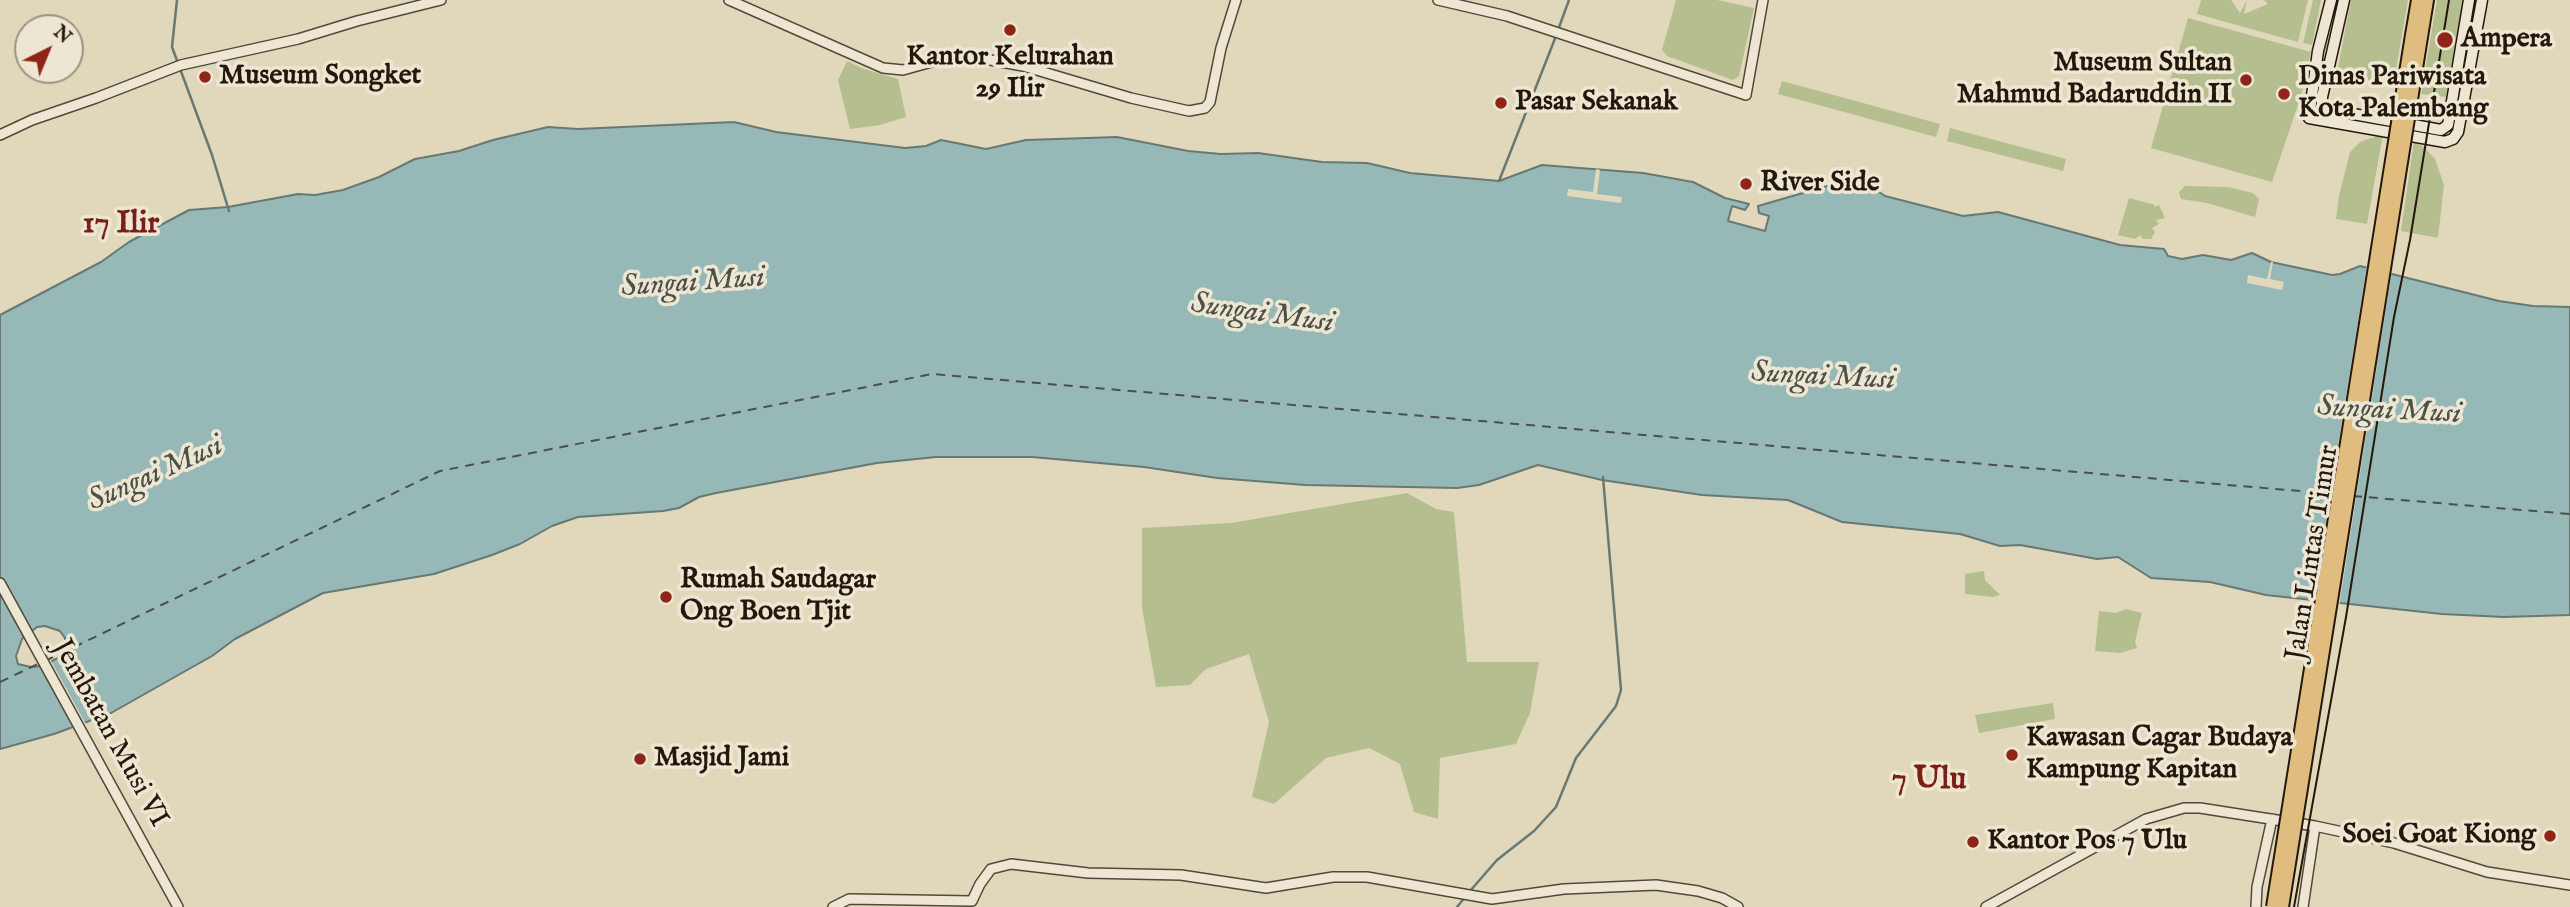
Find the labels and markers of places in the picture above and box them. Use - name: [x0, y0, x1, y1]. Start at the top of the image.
- marker: Kantor Kelurahan 29 Ilir: [1002, 22, 1018, 38]
- place label: Ampera: [2461, 23, 2552, 57]
- marker: Ampera: [2435, 30, 2455, 50]
- place label: Kantor Kelurahan 29 Ilir: [906, 41, 1114, 107]
- place label: Museum Sultan Mahmud Badaruddin II: [1957, 47, 2232, 113]
- place label: Museum Songket: [219, 60, 421, 94]
- place label: Dinas Pariwisata Kota Palembang: [2298, 61, 2488, 127]
- marker: Museum Songket: [197, 69, 213, 85]
- marker: Museum Sultan Mahmud Badaruddin II: [2238, 72, 2254, 88]
- place label: Pasar Sekanak: [1515, 86, 1678, 120]
- marker: Dinas Pariwisata Kota Palembang: [2276, 86, 2292, 102]
- marker: Pasar Sekanak: [1493, 95, 1509, 111]
- place label: River Side: [1760, 167, 1880, 201]
- marker: River Side: [1738, 176, 1754, 192]
- place label: Rumah Saudagar Ong Boen Tjit: [680, 564, 876, 630]
- marker: Rumah Saudagar Ong Boen Tjit: [658, 589, 674, 605]
- place label: Kawasan Cagar Budaya Kampung Kapitan: [2026, 722, 2293, 788]
- place label: Masjid Jami: [654, 742, 789, 776]
- marker: Kawasan Cagar Budaya Kampung Kapitan: [2004, 747, 2020, 763]
- marker: Masjid Jami: [632, 751, 648, 767]
- place label: Soei Goat Kiong: [2342, 819, 2536, 853]
- place label: Kantor Pos 7 Ulu: [1987, 825, 2187, 859]
- marker: Soei Goat Kiong: [2542, 828, 2558, 844]
- marker: Kantor Pos 7 Ulu: [1965, 834, 1981, 850]

